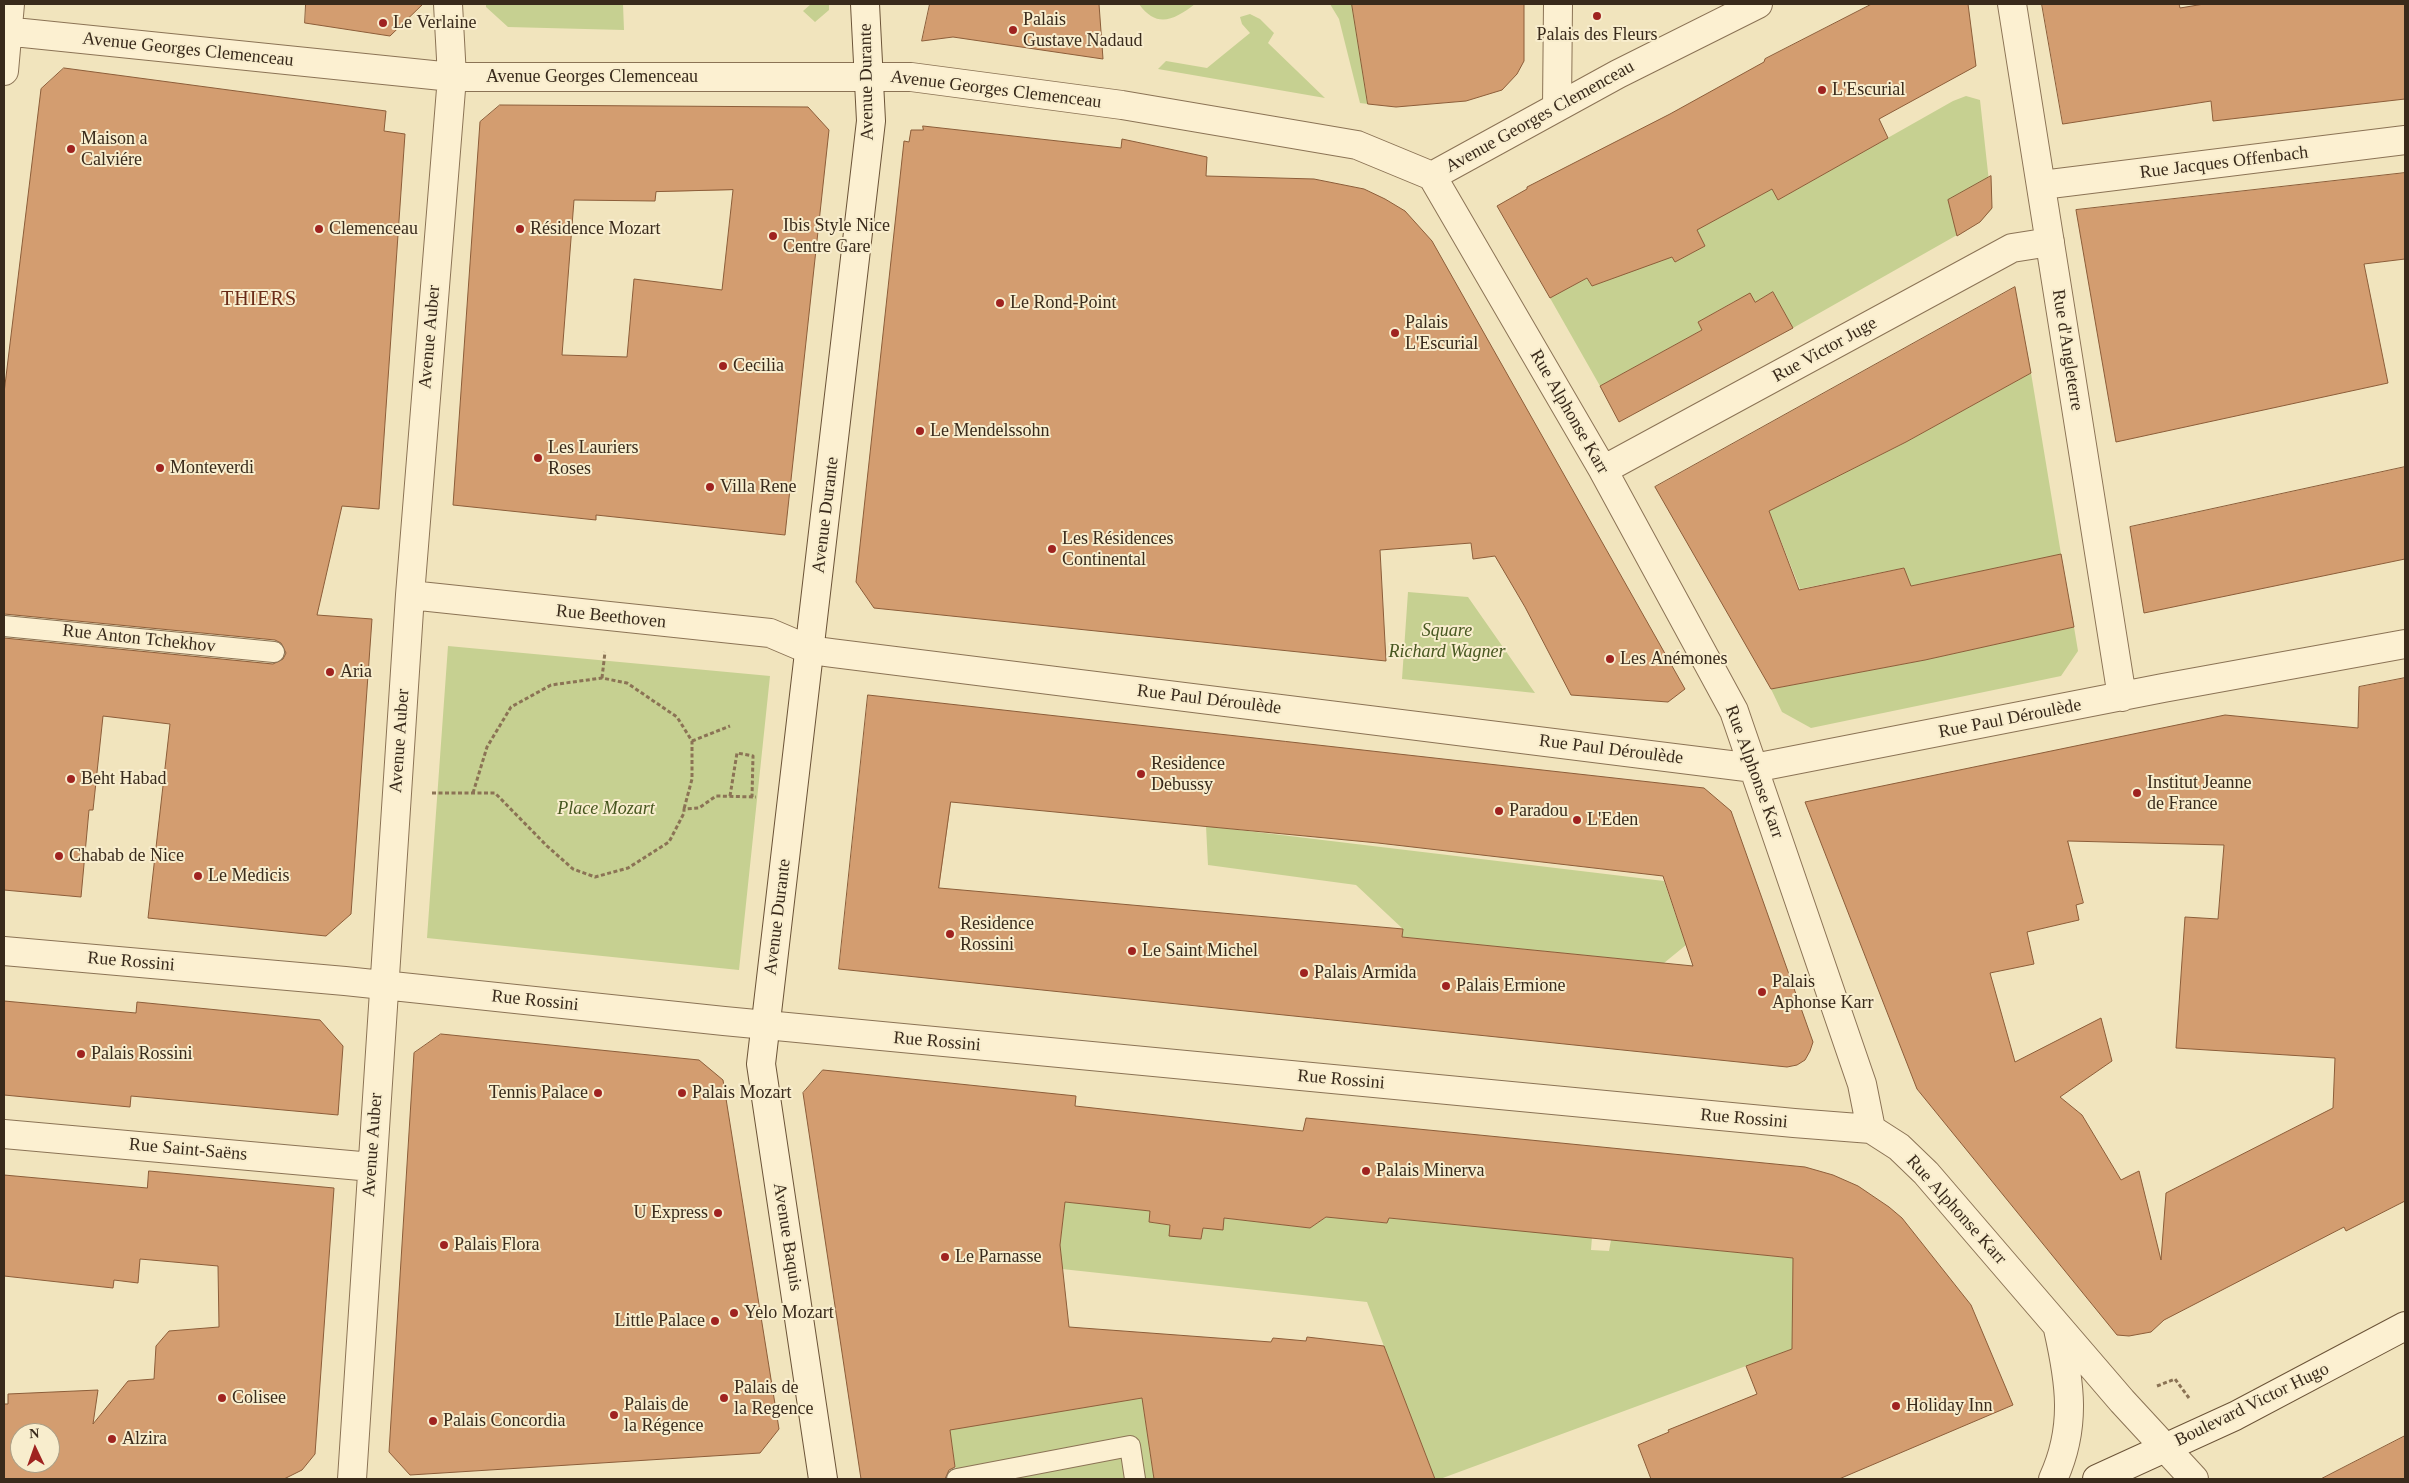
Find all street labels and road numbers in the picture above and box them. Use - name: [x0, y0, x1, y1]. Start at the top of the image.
- street label: Avenue Durante: [855, 23, 879, 141]
- street label: Avenue Georges Clemenceau: [81, 28, 295, 72]
- street label: Avenue Georges Clemenceau: [1442, 56, 1638, 178]
- street label: Avenue Georges Clemenceau: [486, 66, 698, 88]
- street label: Avenue Georges Clemenceau: [889, 66, 1103, 114]
- street label: Rue Jacques Offenbach: [2139, 142, 2309, 184]
- street label: Avenue Auber: [415, 284, 445, 390]
- street label: Rue d'Angleterre: [2047, 288, 2087, 412]
- street label: Rue Victor Juge: [1769, 312, 1881, 388]
- street label: Rue Alphonse Karr: [1525, 346, 1613, 478]
- street label: Avenue Durante: [808, 456, 844, 574]
- street label: Rue Beethoven: [555, 600, 667, 634]
- street label: Rue Anton Tchekhov: [61, 620, 217, 658]
- street label: Rue Paul Déroulède: [1136, 680, 1282, 720]
- street label: Avenue Auber: [386, 688, 414, 794]
- street label: Rue Paul Déroulède: [1937, 695, 2083, 743]
- street label: Rue Alphonse Karr: [1720, 703, 1788, 841]
- street label: Rue Paul Déroulède: [1538, 730, 1684, 770]
- street label: Avenue Durante: [760, 858, 796, 976]
- street label: Rue Rossini: [86, 947, 176, 977]
- street label: Rue Rossini: [490, 986, 580, 1016]
- street label: Rue Rossini: [892, 1027, 982, 1057]
- street label: Rue Rossini: [1296, 1065, 1386, 1095]
- street label: Avenue Auber: [359, 1092, 387, 1198]
- street label: Rue Rossini: [1699, 1104, 1789, 1134]
- street label: Rue Saint-Saëns: [128, 1134, 248, 1166]
- street label: Rue Alphonse Karr: [1901, 1151, 2011, 1269]
- street label: Avenue Baquis: [768, 1181, 806, 1293]
- street label: Boulevard Victor Hugo: [2171, 1358, 2333, 1452]

